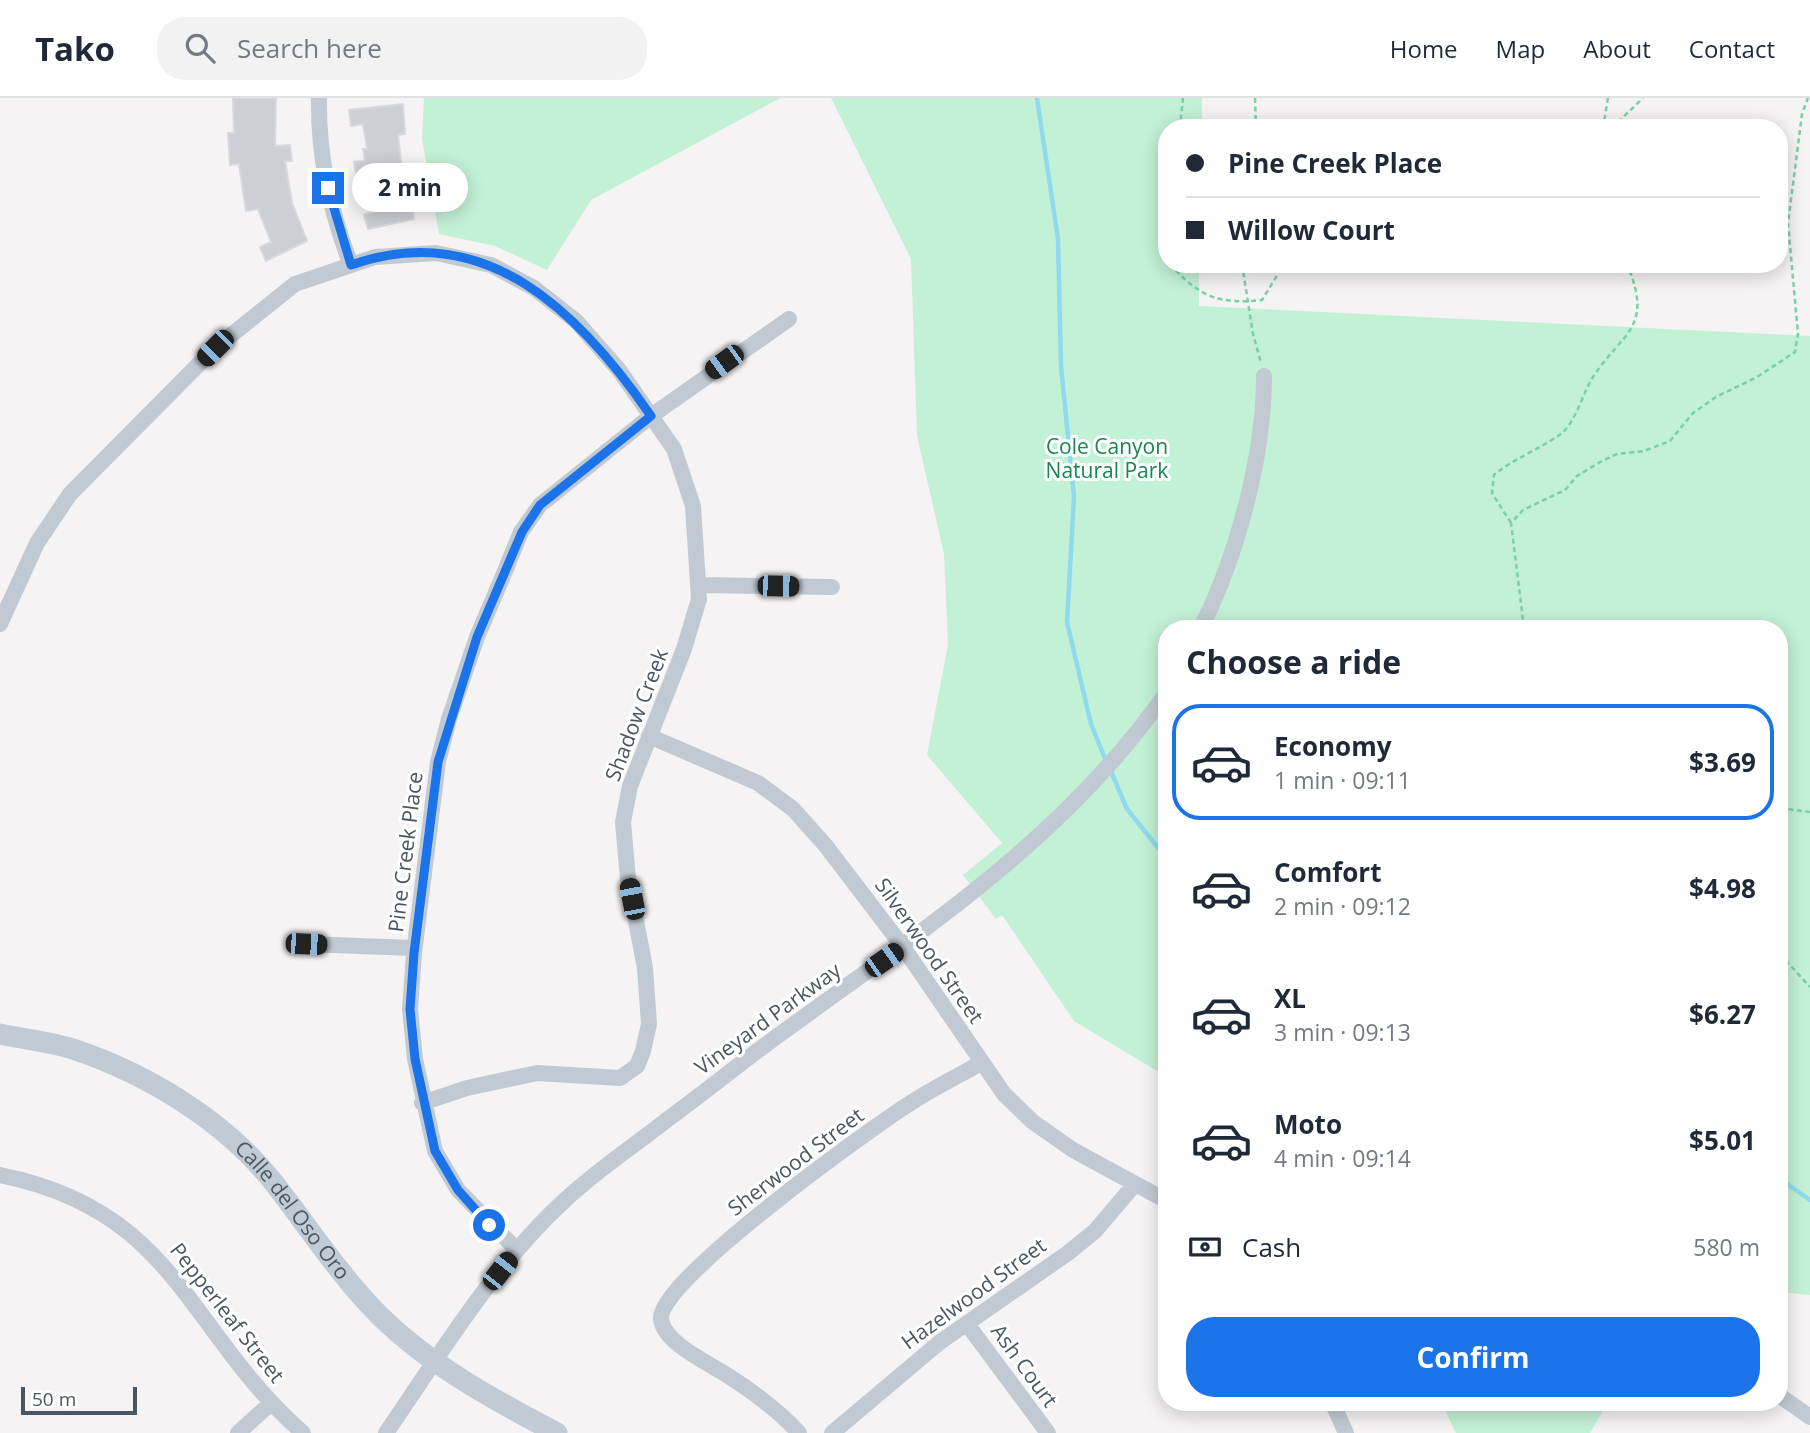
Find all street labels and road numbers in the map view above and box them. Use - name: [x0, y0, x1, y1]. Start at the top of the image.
- street label: Shadow Creek: [598, 644, 674, 785]
- street label: Pine Creek Place: [381, 770, 429, 934]
- street label: Silverwood Street: [869, 872, 990, 1029]
- street label: Vineyard Parkway: [689, 955, 846, 1081]
- street label: Sherwood Street: [722, 1101, 869, 1222]
- street label: Calle del Oso Oro: [229, 1134, 357, 1285]
- street label: Hazelwood Street: [895, 1231, 1051, 1355]
- street label: Pepperleaf Street: [164, 1237, 291, 1388]
- street label: Ash Court: [985, 1318, 1064, 1413]

